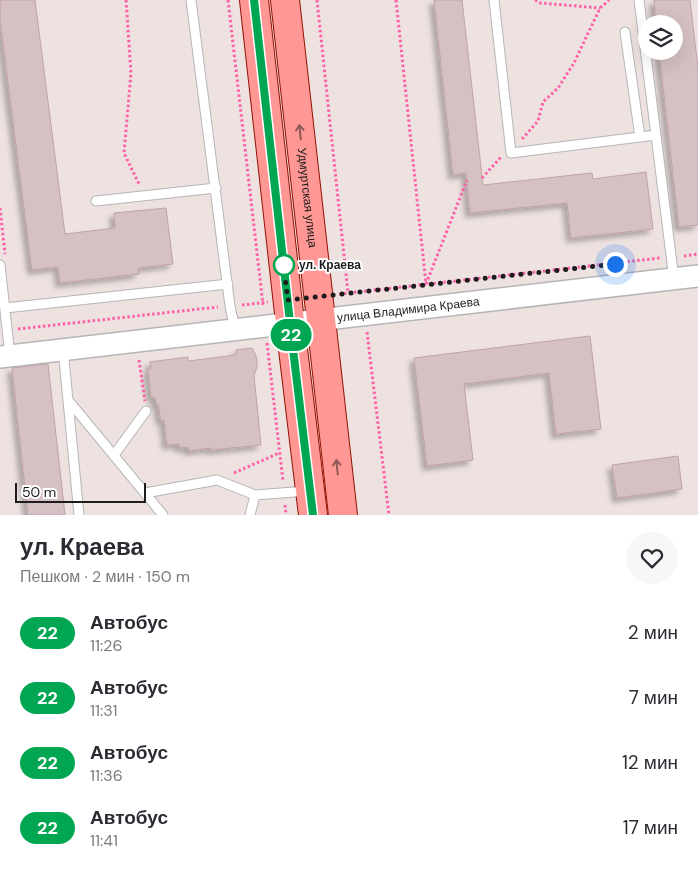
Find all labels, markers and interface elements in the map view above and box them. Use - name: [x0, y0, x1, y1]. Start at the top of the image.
- map controls: [638, 15, 683, 60]
- button: layers: [638, 15, 683, 60]
- one-way arrow: [295, 124, 305, 140]
- street label: Удмуртская улица: [294, 147, 321, 249]
- your location: [603, 252, 628, 277]
- marker: ул. Краева: [273, 254, 295, 276]
- place label: ул. Краева: [299, 257, 361, 273]
- street label: улица Владимира Краева: [336, 293, 481, 326]
- line badge: 22: [268, 319, 314, 351]
- text: 22: [281, 323, 301, 347]
- one-way arrow: [332, 459, 342, 475]
- scale bar: [15, 480, 146, 503]
- text: 50 m: [22, 483, 56, 501]
- text: ул. Краева: [20, 531, 144, 562]
- button: heart: [626, 532, 678, 584]
- text: Пешком · 2 мин · 150 m: [20, 566, 190, 587]
- text: Автобус: [90, 610, 168, 635]
- text: 2 мин: [628, 620, 678, 645]
- text: 22: [37, 621, 58, 645]
- text: 11:26: [90, 635, 122, 656]
- text: Автобус: [90, 675, 168, 700]
- text: 7 мин: [629, 685, 678, 710]
- text: 22: [37, 686, 58, 710]
- text: 11:31: [90, 700, 117, 721]
- text: Автобус: [90, 740, 168, 765]
- text: 12 мин: [622, 750, 678, 775]
- text: 22: [37, 751, 58, 775]
- text: 11:36: [90, 765, 123, 786]
- text: Автобус: [90, 805, 168, 830]
- text: 17 мин: [623, 815, 678, 840]
- text: 22: [37, 816, 58, 840]
- text: 11:41: [90, 830, 118, 851]

